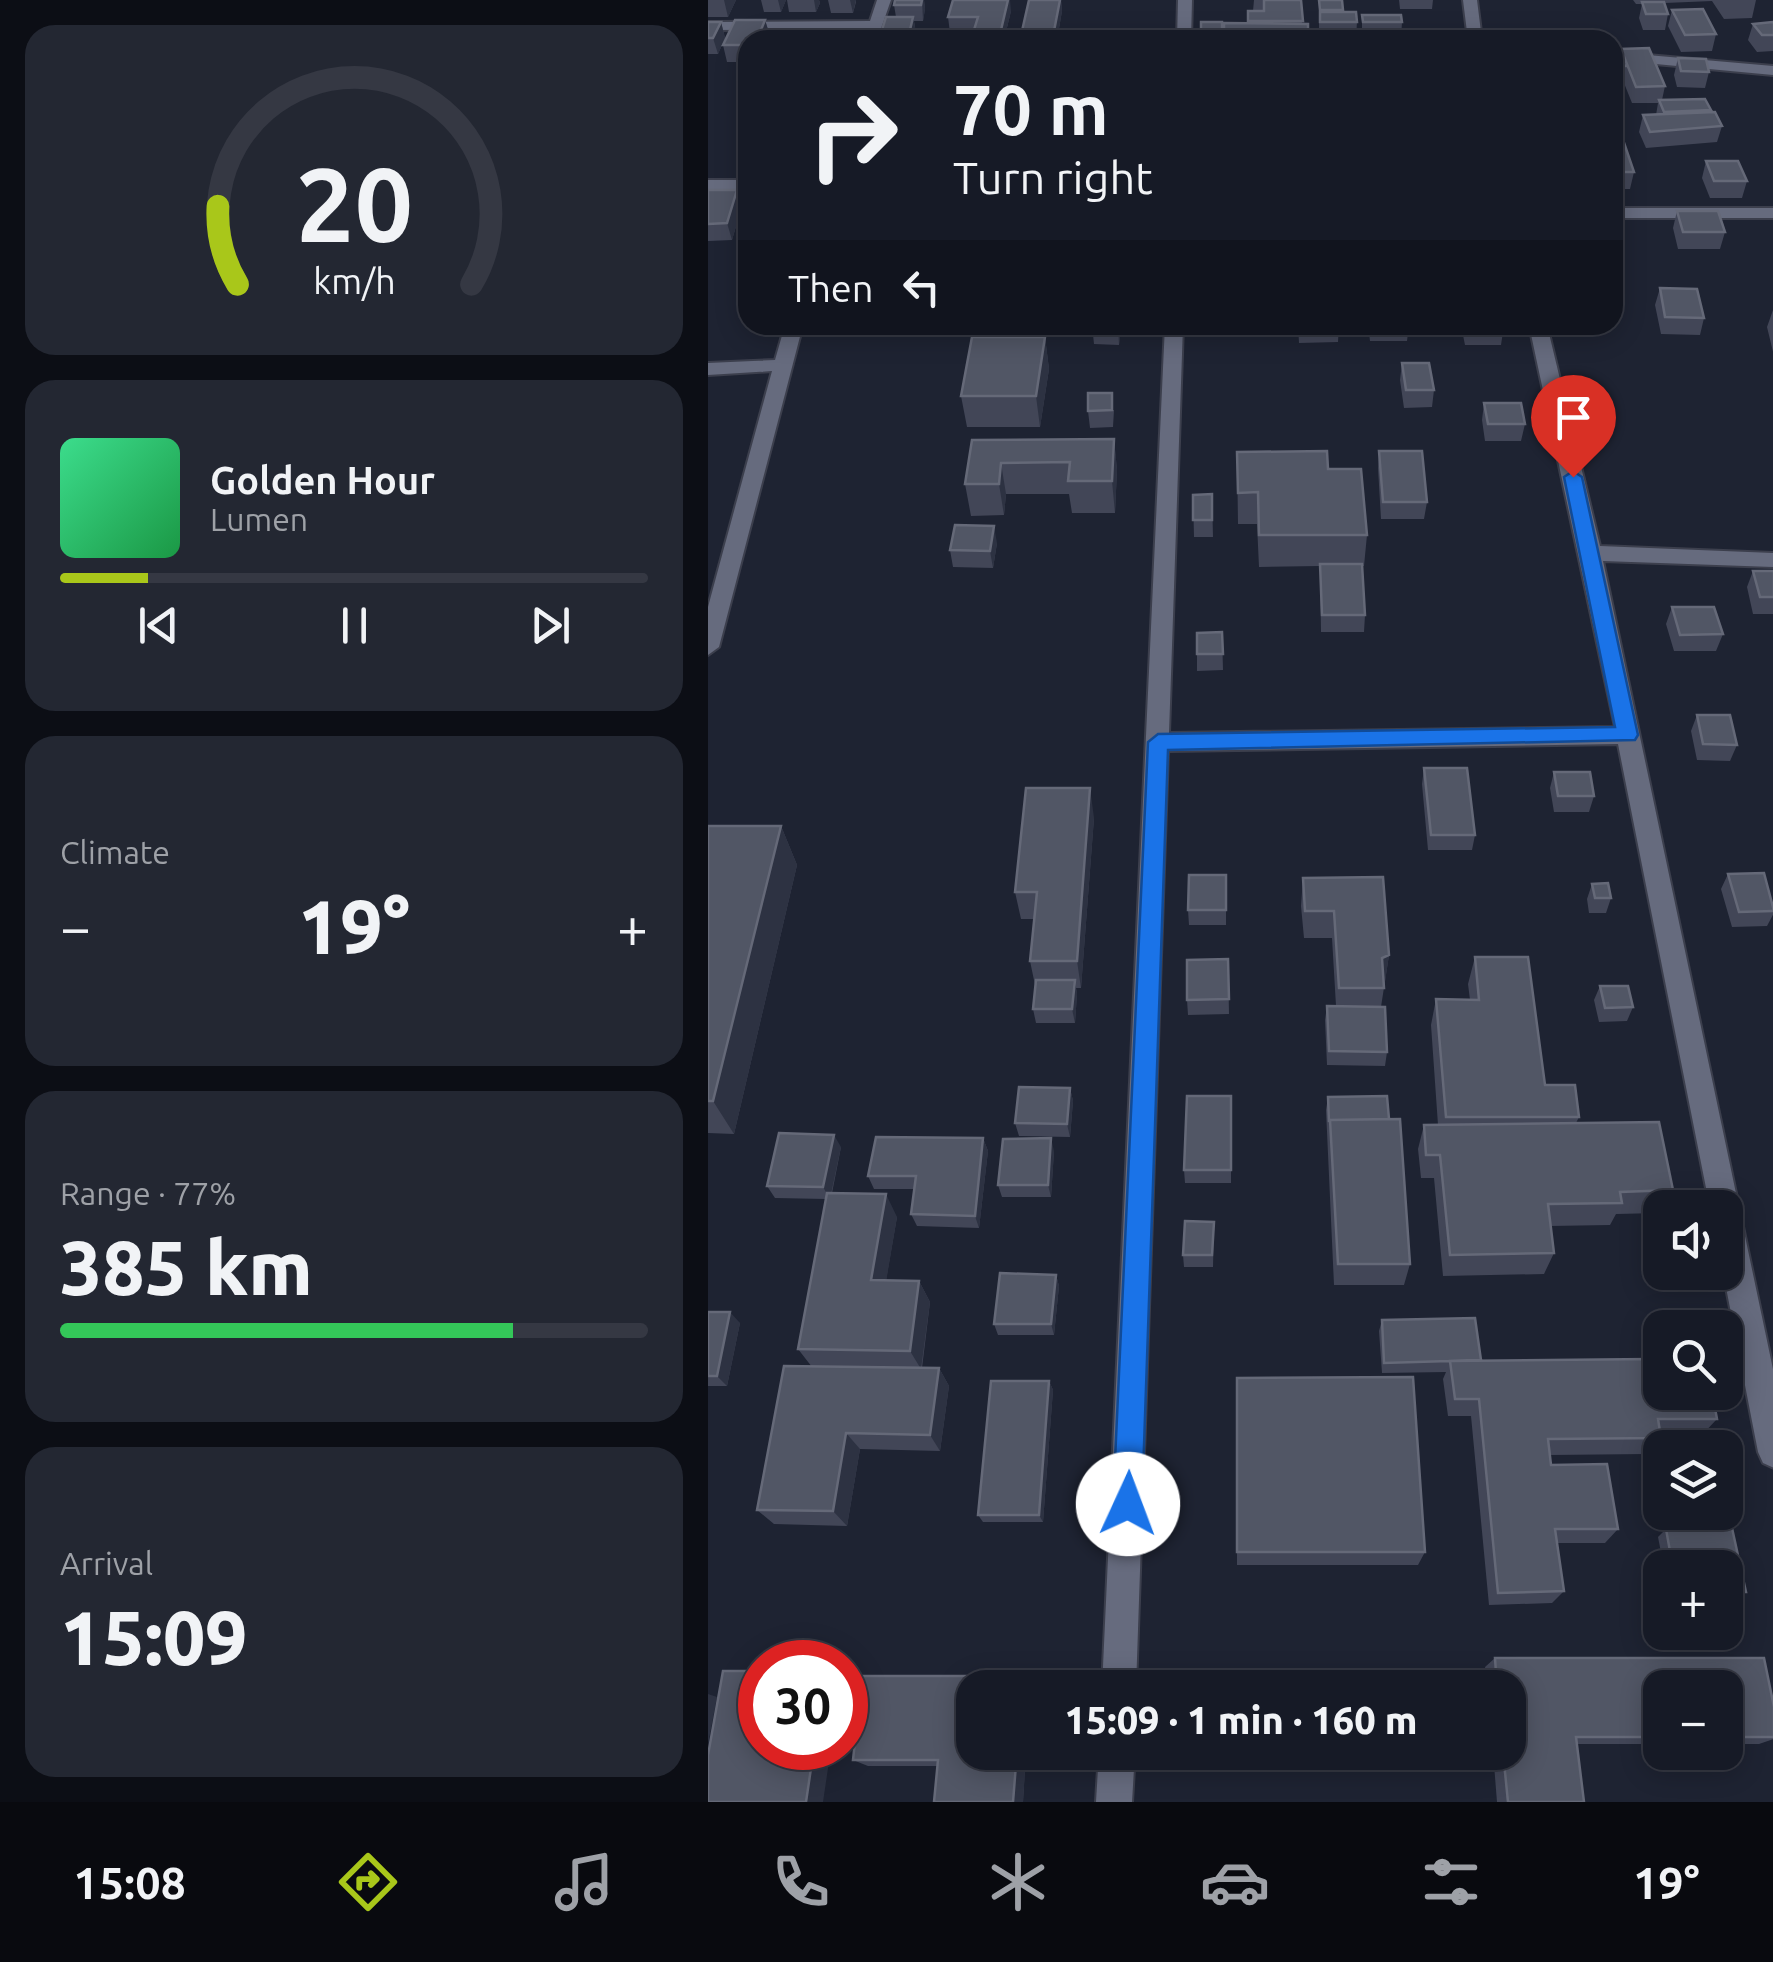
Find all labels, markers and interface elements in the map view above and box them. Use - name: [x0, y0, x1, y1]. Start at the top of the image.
- icon: right: [788, 70, 918, 200]
- text: 70 m: [953, 70, 1109, 148]
- text: 20: [295, 145, 413, 262]
- text: Turn right: [953, 152, 1153, 203]
- icon: left: [894, 260, 949, 315]
- text: km/h: [313, 261, 395, 301]
- text: Then: [788, 267, 874, 309]
- pin: [1531, 375, 1616, 478]
- icon: arrive: [1546, 390, 1601, 445]
- text: Golden Hour: [210, 459, 435, 501]
- text: Lumen: [210, 501, 308, 537]
- icon: previous: [131, 598, 186, 653]
- icon: pause: [327, 598, 382, 653]
- icon: next: [523, 598, 578, 653]
- text: Climate: [60, 834, 170, 870]
- text: 19°: [298, 884, 410, 968]
- text: −: [60, 896, 91, 957]
- text: +: [617, 896, 648, 957]
- text: Range · 77%: [60, 1175, 236, 1211]
- map controls: [1643, 1190, 1743, 1770]
- button: sound: [1643, 1190, 1743, 1290]
- text: 385 km: [60, 1225, 313, 1309]
- button: search: [1643, 1310, 1743, 1410]
- button: layers: [1643, 1430, 1743, 1530]
- position arrow: [1076, 1452, 1180, 1556]
- text: Arrival: [60, 1545, 153, 1581]
- button: +: [1643, 1550, 1743, 1650]
- text: 15:09: [60, 1595, 248, 1679]
- speed limit sign: 30: [738, 1640, 868, 1770]
- button: −: [1643, 1670, 1743, 1770]
- text: 15:09 · 1 min · 160 m: [1064, 1699, 1418, 1741]
- icon: directions: [333, 1847, 403, 1917]
- icon: music: [549, 1847, 619, 1917]
- icon: phone: [766, 1847, 836, 1917]
- icon: climate: [983, 1847, 1053, 1917]
- icon: car: [1200, 1847, 1270, 1917]
- icon: filters: [1416, 1847, 1486, 1917]
- text: 15:08: [73, 1857, 186, 1908]
- text: 19°: [1633, 1857, 1700, 1908]

